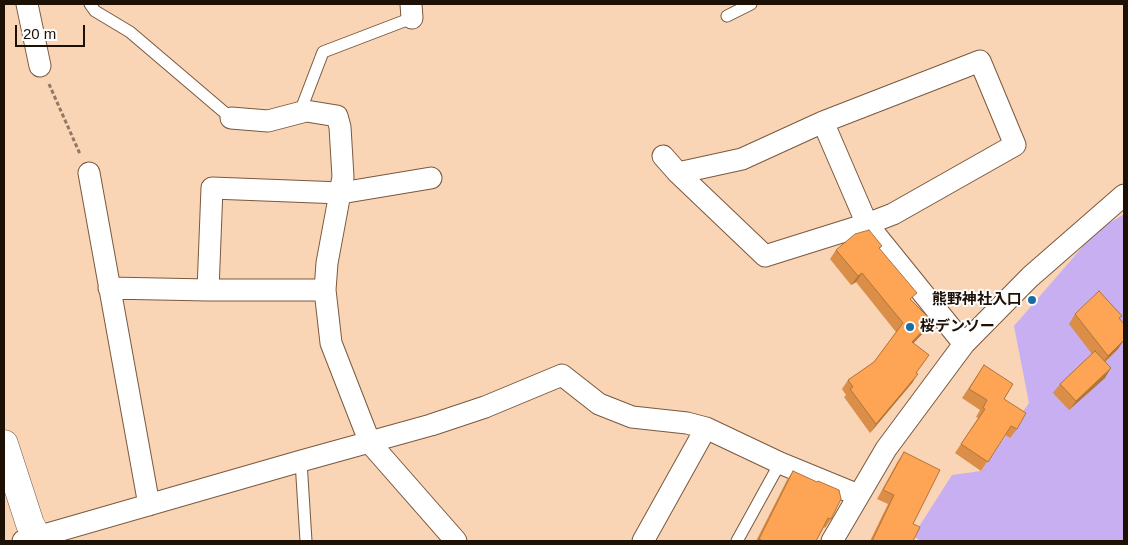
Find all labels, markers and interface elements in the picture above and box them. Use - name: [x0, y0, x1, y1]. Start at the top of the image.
- scale bar: [18, 15, 88, 47]
- text: 20 m: [23, 25, 56, 42]
- place label: 熊野神社入口: [932, 291, 1022, 309]
- marker: 熊野神社入口: [1026, 294, 1038, 306]
- place label: 桜デンソー: [920, 318, 995, 336]
- marker: 桜デンソー: [904, 321, 916, 333]

